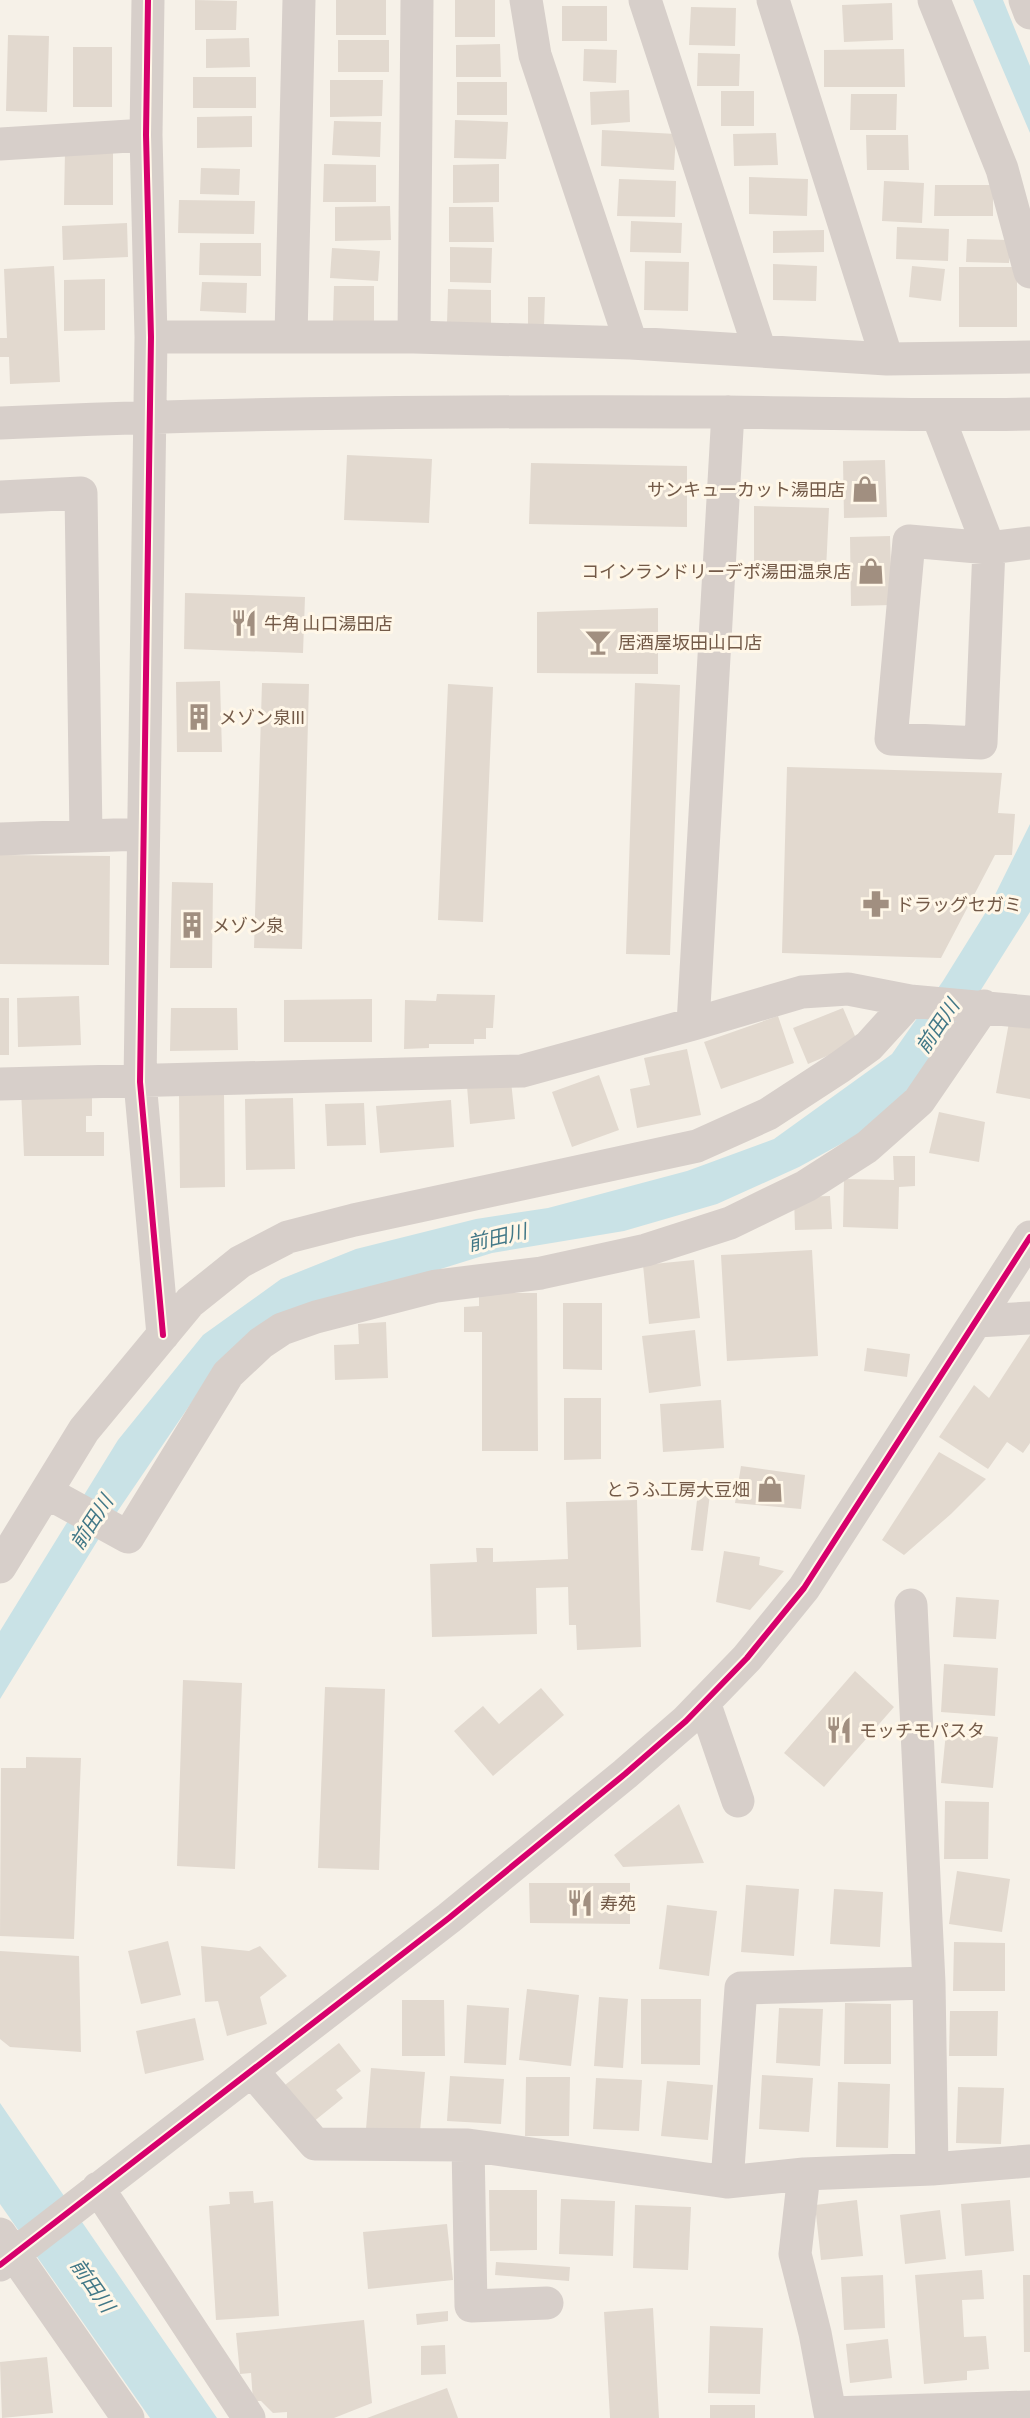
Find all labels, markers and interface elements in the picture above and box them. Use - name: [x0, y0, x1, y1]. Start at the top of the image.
- shop icon: サンキューカット湯田店: [850, 474, 880, 504]
- place label: サンキューカット湯田店: [647, 479, 845, 500]
- shop icon: コインランドリーデポ湯田温泉店: [856, 556, 886, 586]
- place label: コインランドリーデポ湯田温泉店: [581, 561, 851, 582]
- restaurant icon: 牛角 山口湯田店: [229, 608, 259, 638]
- place label: 牛角 山口湯田店: [264, 613, 392, 634]
- bar icon: 居酒屋坂田山口店: [583, 627, 613, 657]
- place label: 居酒屋坂田山口店: [618, 632, 762, 653]
- building icon: メゾン泉III: [184, 702, 214, 732]
- place label: メゾン泉III: [219, 707, 305, 728]
- pharmacy icon: ドラッグセガミ: [861, 889, 891, 919]
- place label: ドラッグセガミ: [896, 894, 1022, 915]
- building icon: メゾン泉: [177, 910, 207, 940]
- place label: メゾン泉: [212, 915, 284, 936]
- water label: 前田川: [911, 993, 964, 1057]
- water label: 前田川: [465, 1219, 531, 1255]
- shop icon: とうふ工房大豆畑: [755, 1474, 785, 1504]
- place label: とうふ工房大豆畑: [606, 1479, 750, 1500]
- water label: 前田川: [65, 1489, 118, 1553]
- restaurant icon: モッチモパスタ: [824, 1715, 854, 1745]
- place label: モッチモパスタ: [859, 1720, 985, 1741]
- restaurant icon: 寿苑: [565, 1888, 595, 1918]
- place label: 寿苑: [600, 1893, 636, 1914]
- water label: 前田川: [66, 2254, 121, 2318]

